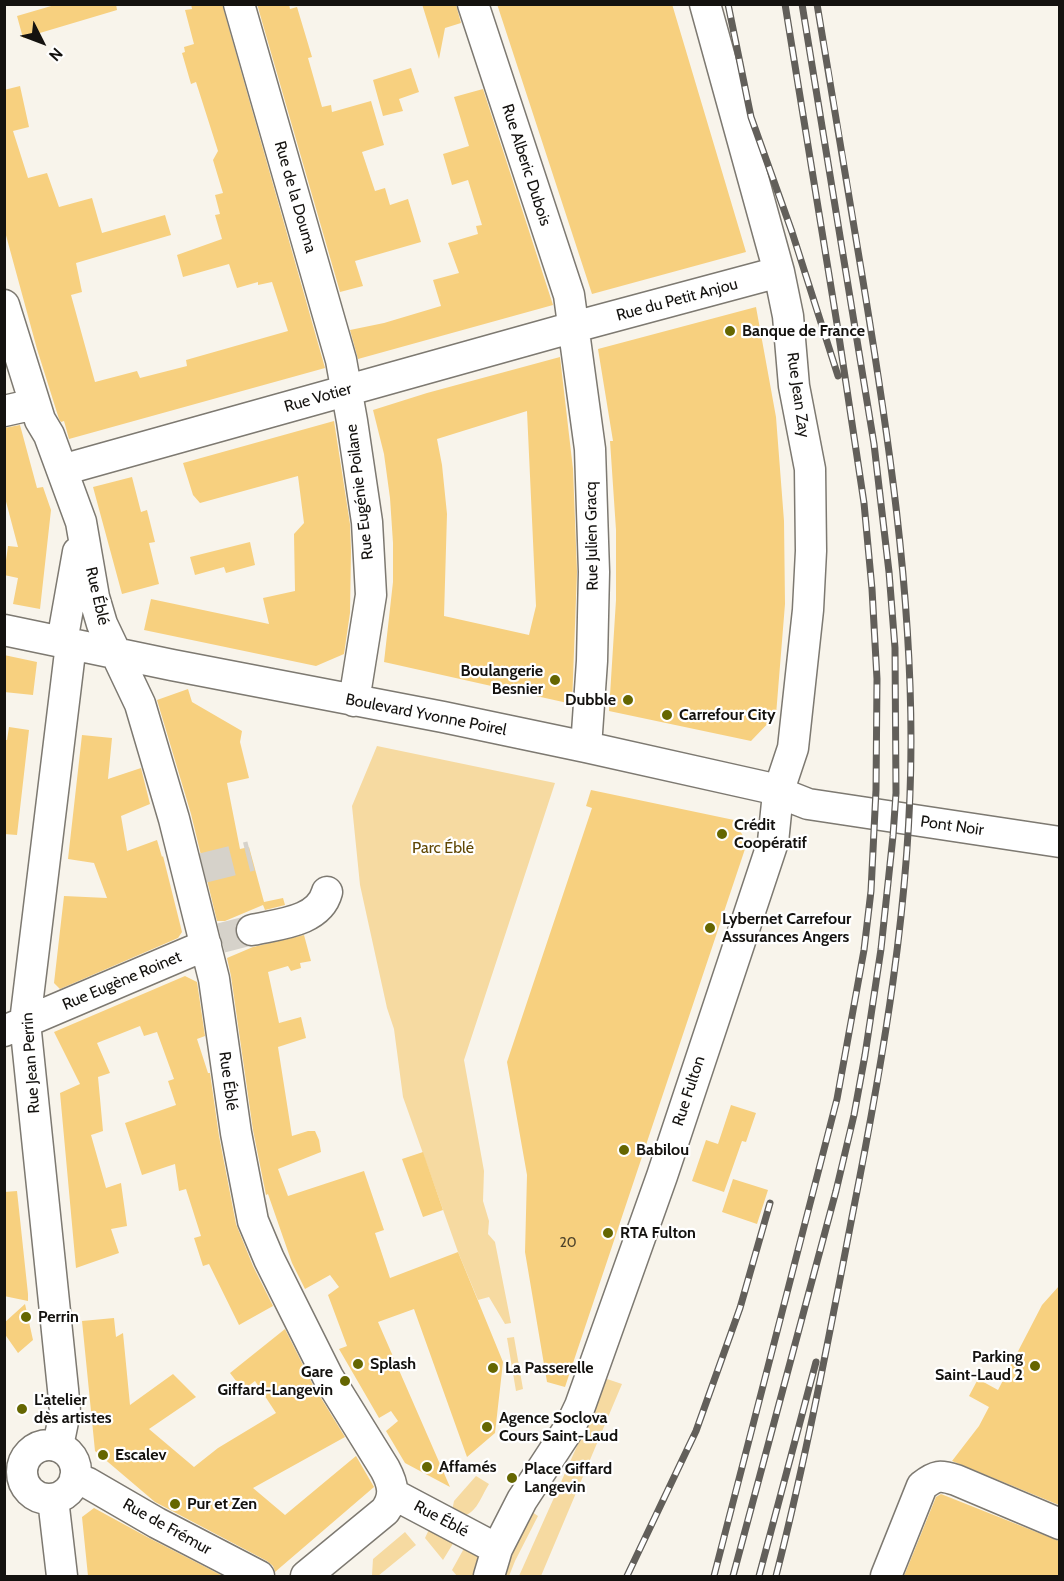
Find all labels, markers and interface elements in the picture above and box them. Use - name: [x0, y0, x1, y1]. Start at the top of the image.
- north arrow: [12, 12, 72, 72]
- text: N: [45, 44, 67, 65]
- street label: Rue Alberic Dubois: [497, 102, 555, 228]
- street label: Rue de la Douma: [270, 139, 320, 255]
- street label: Rue du Petit Anjou: [614, 275, 740, 325]
- place label: Banque de France: [742, 321, 865, 341]
- marker: Banque de France: [723, 324, 737, 338]
- street label: Rue Jean Zay: [783, 351, 813, 439]
- street label: Rue Votier: [282, 379, 354, 417]
- street label: Rue Eugénie Poilane: [342, 423, 378, 561]
- street label: Rue Julien Gracq: [581, 481, 603, 591]
- street label: Rue Éblé: [81, 565, 113, 627]
- place label: Boulangerie Besnier: [460, 661, 543, 699]
- marker: Boulangerie Besnier: [548, 673, 562, 687]
- street label: Boulevard Yvonne Poirel: [344, 690, 508, 740]
- place label: Dubble: [565, 690, 616, 710]
- marker: Dubble: [621, 693, 635, 707]
- place label: Carrefour City: [679, 705, 776, 725]
- marker: Carrefour City: [660, 708, 674, 722]
- street label: Pont Noir: [919, 812, 985, 840]
- place label: Crédit Coopératif: [734, 815, 807, 853]
- marker: Crédit Coopératif: [715, 827, 729, 841]
- park label: Parc Éblé: [412, 838, 474, 858]
- place label: Lybernet Carrefour Assurances Angers: [722, 909, 851, 947]
- marker: Lybernet Carrefour Assurances Angers: [703, 921, 717, 935]
- street label: Rue Eugène Roinet: [60, 947, 184, 1015]
- street label: Rue Jean Perrin: [18, 1012, 44, 1114]
- street label: Rue Éblé: [214, 1050, 242, 1112]
- street label: Rue Fulton: [669, 1054, 709, 1128]
- place label: Babilou: [636, 1140, 689, 1160]
- marker: Babilou: [617, 1143, 631, 1157]
- place label: RTA Fulton: [620, 1223, 696, 1243]
- marker: RTA Fulton: [601, 1226, 615, 1240]
- house number: 20: [559, 1235, 577, 1251]
- place label: Perrin: [38, 1307, 79, 1327]
- marker: Perrin: [19, 1310, 33, 1324]
- place label: Parking Saint-Laud 2: [935, 1347, 1023, 1385]
- place label: Splash: [370, 1354, 416, 1374]
- marker: Splash: [351, 1357, 365, 1371]
- place label: La Passerelle: [505, 1358, 594, 1378]
- marker: Parking Saint-Laud 2: [1028, 1359, 1042, 1373]
- marker: La Passerelle: [486, 1361, 500, 1375]
- place label: Gare Giffard-Langevin: [217, 1362, 333, 1400]
- marker: Gare Giffard-Langevin: [338, 1374, 352, 1388]
- place label: L'atelier dès artistes: [34, 1390, 112, 1428]
- marker: L'atelier dès artistes: [15, 1402, 29, 1416]
- place label: Agence Soclova Cours Saint-Laud: [499, 1408, 618, 1446]
- marker: Agence Soclova Cours Saint-Laud: [480, 1420, 494, 1434]
- place label: Escalev: [115, 1445, 166, 1465]
- marker: Escalev: [96, 1448, 110, 1462]
- place label: Affamés: [439, 1457, 496, 1477]
- place label: Place Giffard Langevin: [524, 1459, 612, 1497]
- marker: Affamés: [420, 1460, 434, 1474]
- marker: Place Giffard Langevin: [505, 1471, 519, 1485]
- place label: Pur et Zen: [187, 1494, 257, 1514]
- street label: Rue de Frémur: [119, 1495, 215, 1559]
- marker: Pur et Zen: [168, 1497, 182, 1511]
- street label: Rue Éblé: [410, 1497, 472, 1541]

